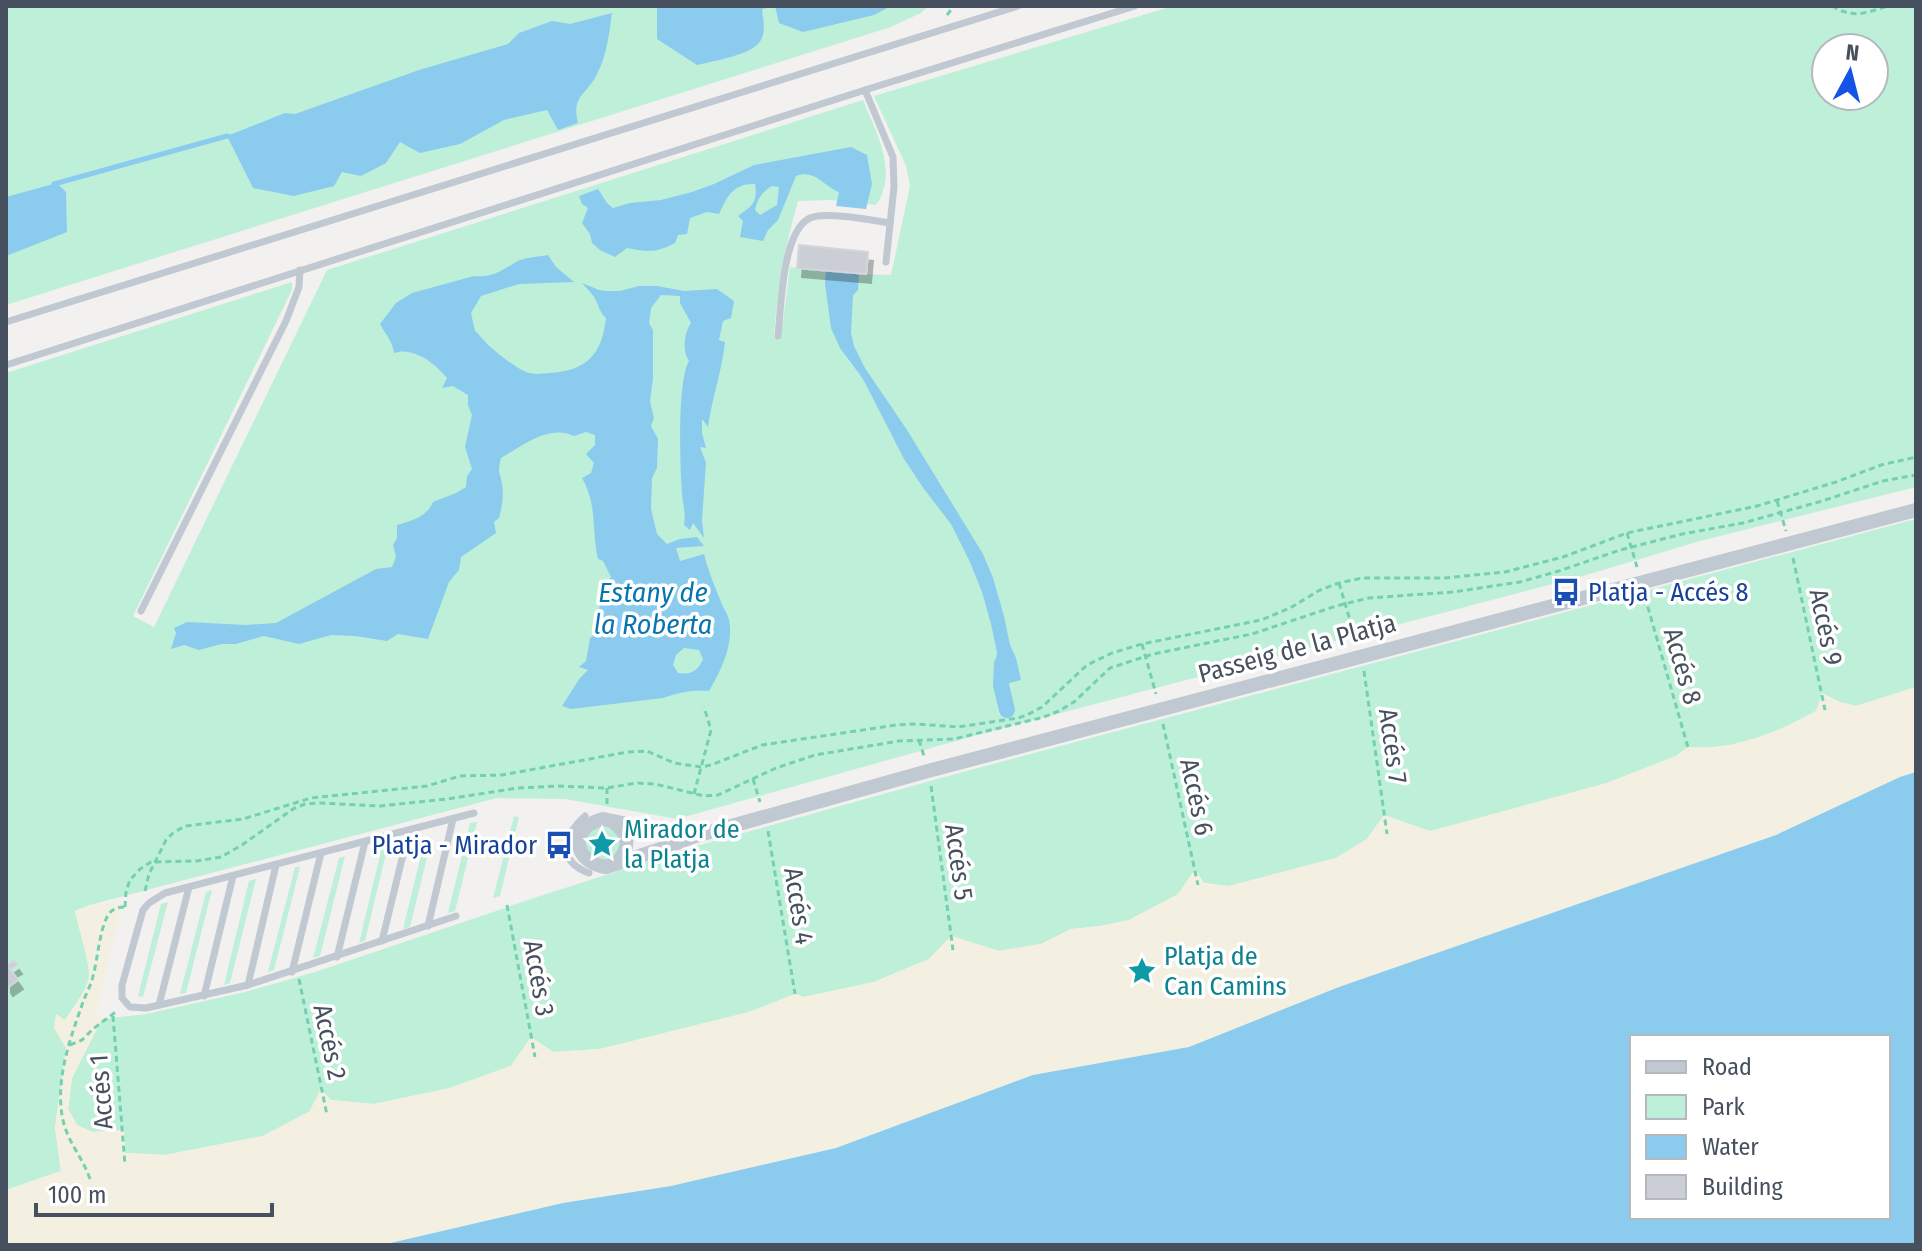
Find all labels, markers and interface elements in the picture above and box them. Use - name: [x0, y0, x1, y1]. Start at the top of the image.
- north arrow: [1810, 32, 1890, 112]
- text: N: [1844, 38, 1861, 67]
- water label: Estany de la Roberta: [594, 576, 712, 641]
- bus stop icon: Platja - Accés 8: [1551, 577, 1581, 607]
- place label: Platja - Accés 8: [1588, 577, 1748, 608]
- street label: Accés 9: [1802, 586, 1849, 668]
- street label: Passeig de la Platja: [1195, 607, 1399, 690]
- street label: Accés 8: [1657, 624, 1708, 708]
- street label: Accés 7: [1372, 707, 1413, 786]
- street label: Accés 6: [1173, 756, 1220, 838]
- place label: Mirador de la Platja: [624, 814, 740, 875]
- street label: Accés 5: [938, 822, 979, 902]
- place icon: Mirador de la Platja: [587, 829, 617, 859]
- place label: Platja - Mirador: [372, 830, 537, 861]
- bus stop icon: Platja - Mirador: [544, 830, 574, 860]
- street label: Accés 4: [777, 865, 820, 947]
- street label: Accés 3: [517, 938, 560, 1019]
- place label: Platja de Can Camins: [1164, 941, 1287, 1002]
- place icon: Platja de Can Camins: [1127, 956, 1157, 986]
- street label: Accés 2: [306, 1001, 353, 1083]
- legend: [1630, 1035, 1890, 1219]
- street label: Accés 1: [83, 1053, 120, 1131]
- text: Road: [1702, 1053, 1752, 1081]
- text: Park: [1702, 1093, 1745, 1121]
- text: Water: [1702, 1133, 1759, 1161]
- scale bar: [36, 1167, 272, 1217]
- text: Building: [1702, 1173, 1784, 1201]
- text: 100 m: [48, 1181, 106, 1209]

